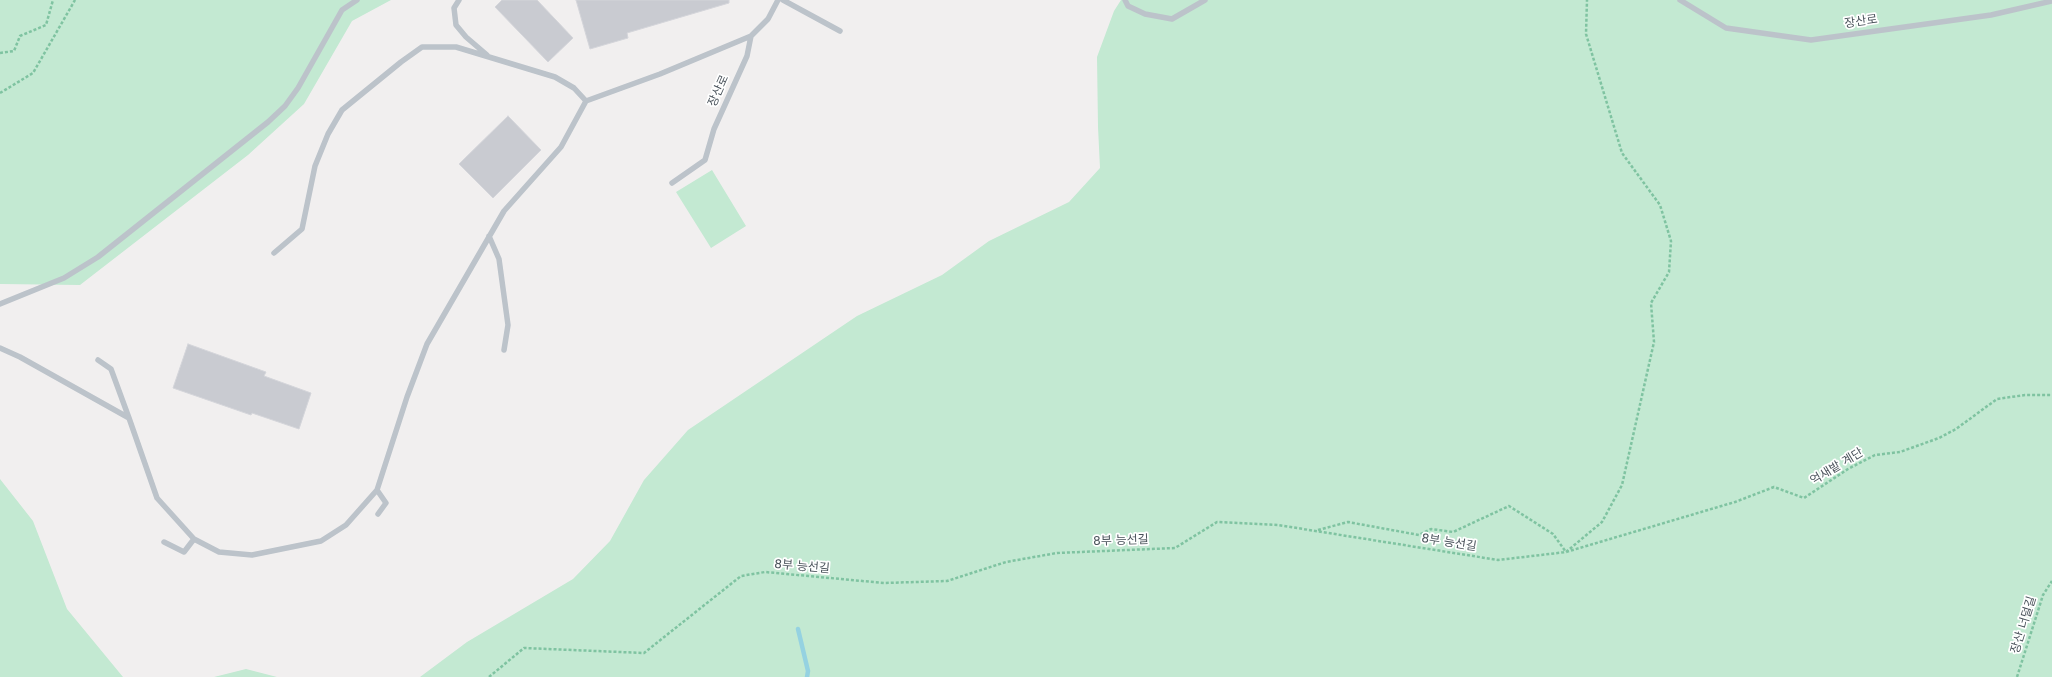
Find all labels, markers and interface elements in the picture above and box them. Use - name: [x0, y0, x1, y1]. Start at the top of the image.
- street label: 장산로: [1844, 13, 1878, 31]
- street label: 장산로: [706, 73, 732, 109]
- street label: 억새밭 계단: [1808, 446, 1866, 488]
- street label: 8부 능선길: [1420, 532, 1478, 554]
- street label: 8부 능선길: [1093, 533, 1149, 549]
- street label: 8부 능선길: [774, 557, 830, 577]
- street label: 장산 너덜길: [2008, 595, 2040, 655]

